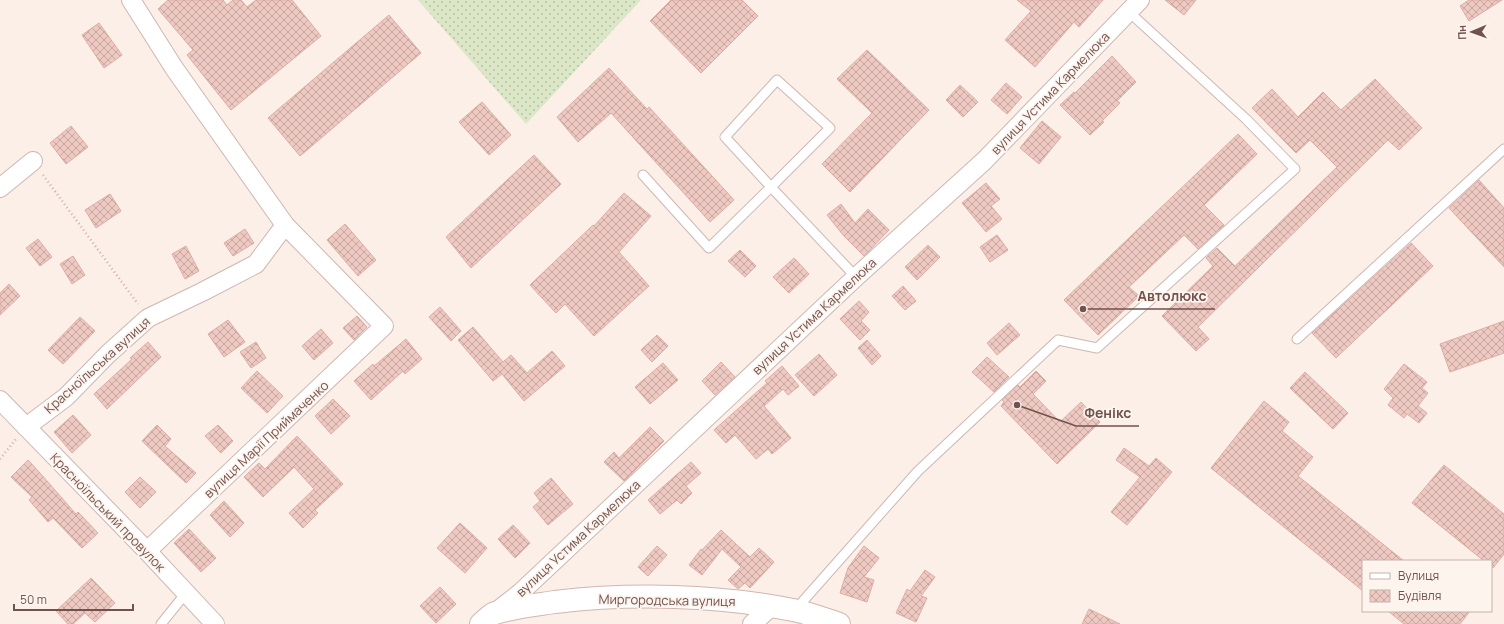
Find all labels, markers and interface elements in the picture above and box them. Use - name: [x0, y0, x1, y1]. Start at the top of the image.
- north arrow: [1452, 12, 1492, 52]
- text: Пн: [1454, 25, 1469, 40]
- street label: вулиця Устима Кармелюка: [987, 28, 1113, 158]
- street label: вулиця Устима Кармелюка: [748, 254, 880, 378]
- callout: Автолюкс: [1130, 283, 1215, 309]
- text: Автолюкс: [1138, 286, 1207, 305]
- street label: Красноїльська вулиця: [40, 313, 154, 417]
- street label: вулиця Марії Приймаченко: [200, 376, 333, 502]
- callout: Фенікс: [1076, 400, 1139, 426]
- text: Фенікс: [1085, 403, 1131, 422]
- street label: Красноїльський провулок: [46, 449, 170, 576]
- street label: вулиця Устима Кармелюка: [512, 476, 644, 600]
- legend: [1362, 560, 1492, 612]
- text: Вулиця: [1398, 567, 1439, 584]
- scale bar: [14, 586, 133, 612]
- text: Будівля: [1398, 587, 1441, 604]
- street label: Миргородська вулиця: [598, 590, 736, 610]
- text: 50 m: [20, 591, 47, 608]

